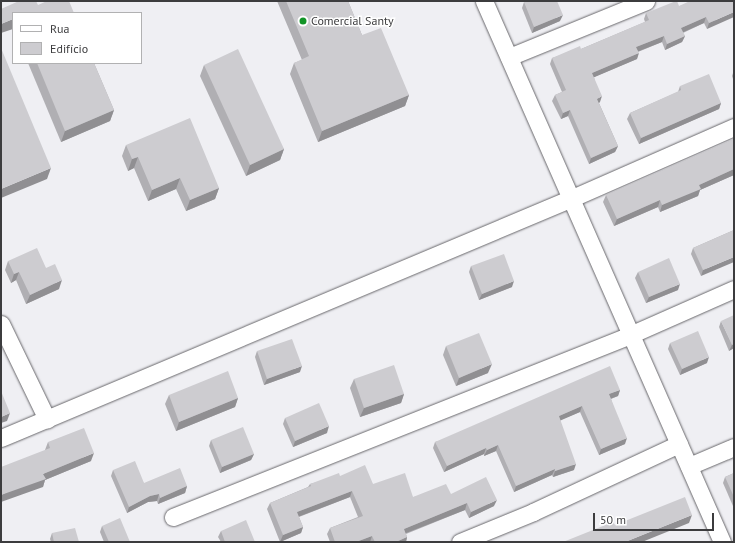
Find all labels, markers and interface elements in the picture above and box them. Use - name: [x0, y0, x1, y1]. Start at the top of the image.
- legend: [12, 12, 142, 64]
- place label: Comercial Santy: [311, 14, 394, 28]
- marker: Comercial Santy: [298, 16, 308, 26]
- text: Rua: [50, 21, 69, 36]
- text: Edifício: [50, 41, 88, 56]
- scale bar: [595, 505, 716, 531]
- text: 50 m: [600, 512, 626, 527]

